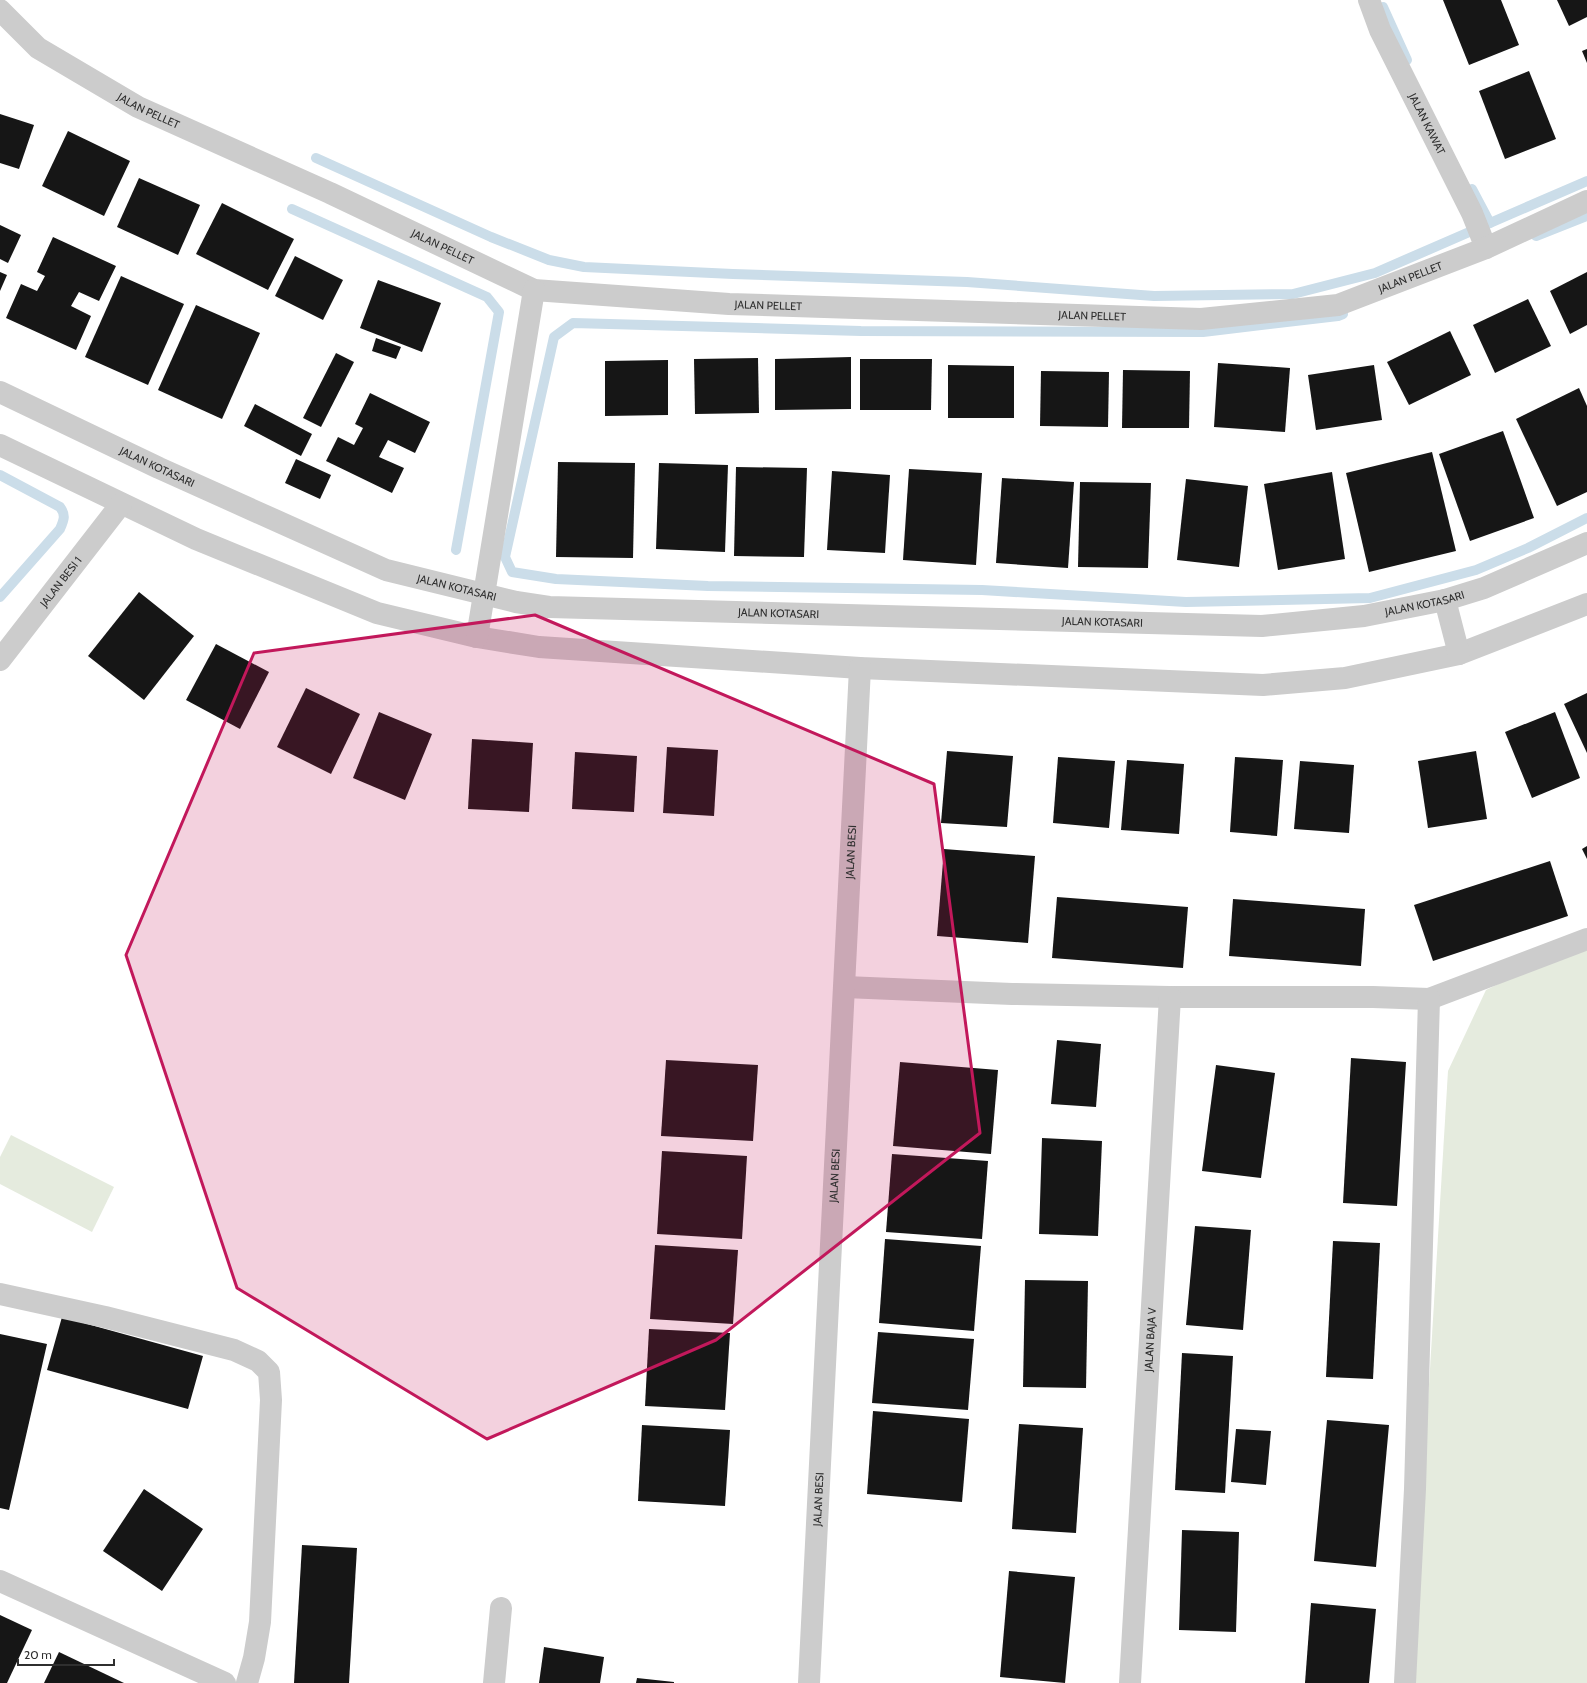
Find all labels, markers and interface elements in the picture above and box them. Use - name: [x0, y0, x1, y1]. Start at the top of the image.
- street label: JALAN PELLET: [114, 89, 182, 132]
- street label: JALAN KAWAT: [1405, 90, 1448, 157]
- street label: JALAN PELLET: [408, 225, 476, 267]
- street label: JALAN PELLET: [1375, 258, 1444, 296]
- street label: JALAN PELLET: [733, 297, 802, 313]
- street label: JALAN PELLET: [1057, 307, 1126, 324]
- street label: JALAN KOTASARI: [117, 443, 197, 490]
- street label: JALAN BESI 1: [36, 554, 85, 611]
- street label: JALAN KOTASARI: [415, 571, 498, 604]
- street label: JALAN KOTASARI: [1383, 587, 1466, 619]
- street label: JALAN KOTASARI: [737, 605, 819, 621]
- street label: JALAN KOTASARI: [1061, 614, 1143, 630]
- street label: JALAN BESI: [842, 825, 859, 880]
- street label: JALAN BESI: [826, 1148, 843, 1204]
- street label: JALAN BAJA V: [1141, 1307, 1159, 1373]
- street label: JALAN BESI: [810, 1472, 827, 1528]
- scale bar: [18, 1641, 114, 1667]
- text: 20 m: [24, 1647, 52, 1662]

